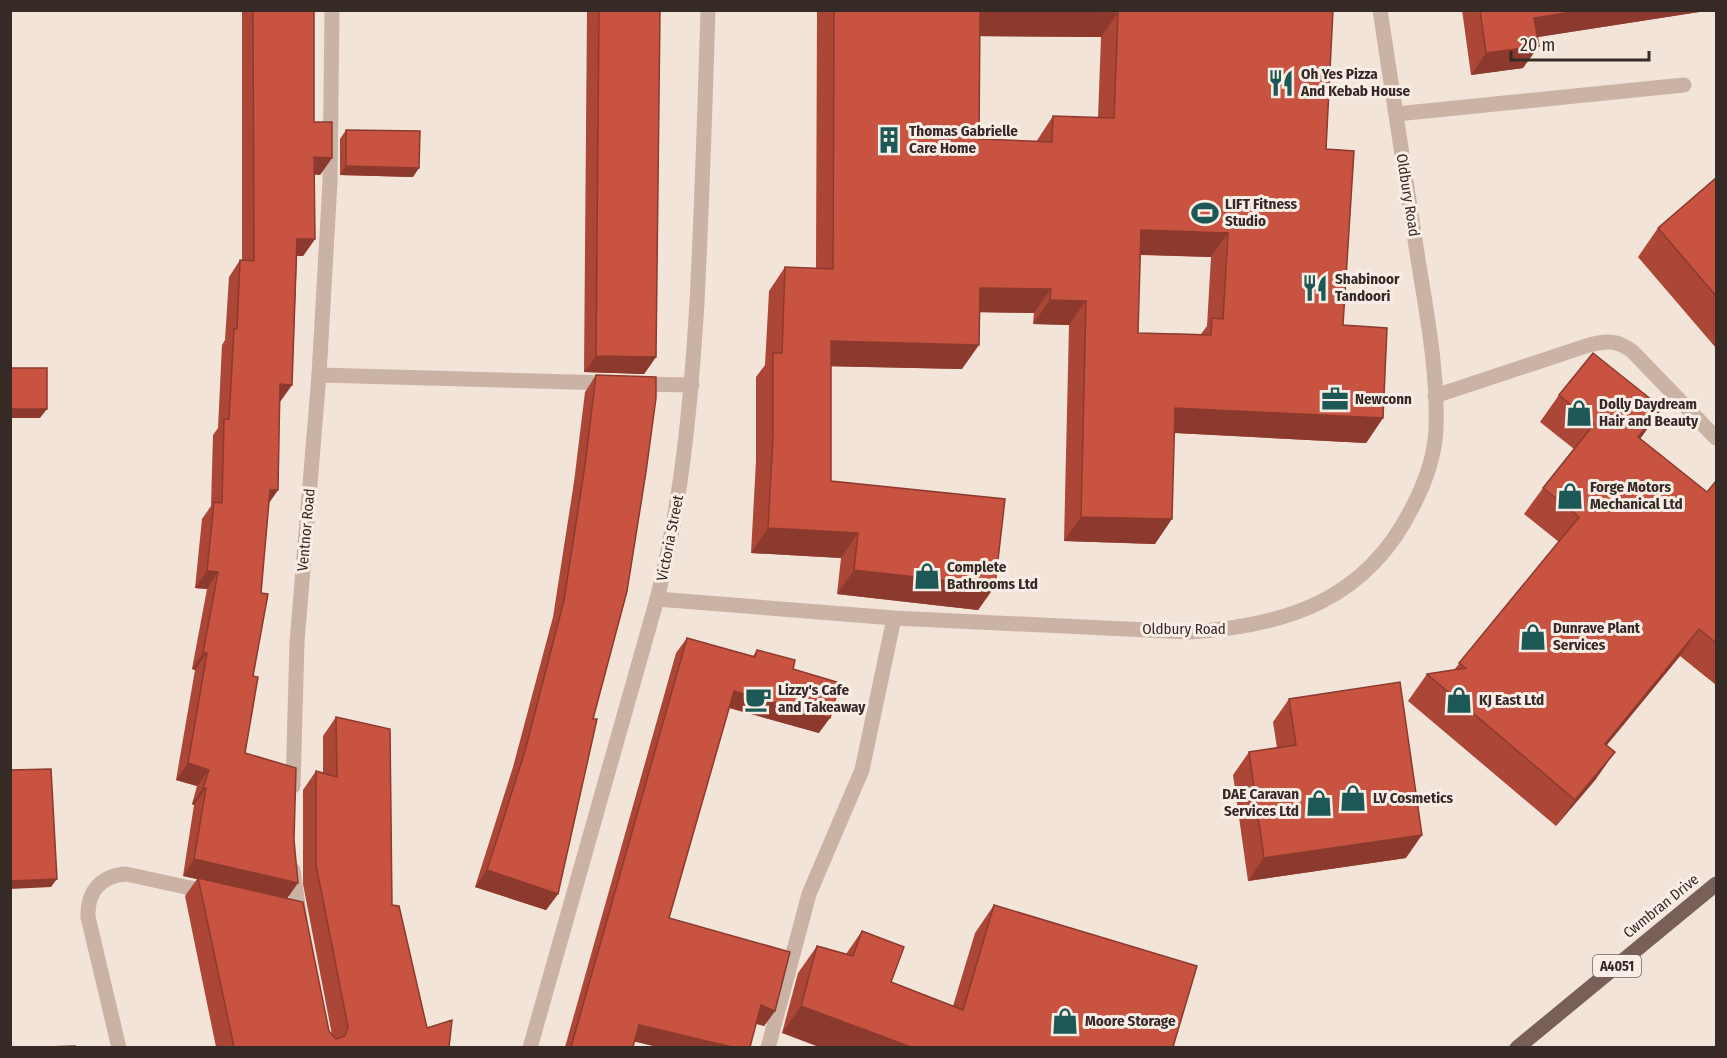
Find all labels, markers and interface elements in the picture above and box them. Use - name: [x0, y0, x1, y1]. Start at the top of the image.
- scale bar: [1511, 24, 1649, 62]
- text: 20 m: [1520, 34, 1555, 56]
- place label: Oh Yes Pizza And Kebab House: [1300, 65, 1410, 100]
- restaurant icon: Oh Yes Pizza And Kebab House: [1266, 68, 1296, 98]
- place label: Thomas Gabrielle Care Home: [909, 122, 1018, 157]
- building icon: Thomas Gabrielle Care Home: [874, 125, 904, 155]
- street label: Oldbury Road: [1393, 152, 1423, 238]
- place label: LIFT Fitness Studio: [1225, 195, 1297, 230]
- sports icon: LIFT Fitness Studio: [1190, 198, 1220, 228]
- place label: Shabinoor Tandoori: [1335, 270, 1400, 305]
- restaurant icon: Shabinoor Tandoori: [1300, 273, 1330, 303]
- office icon: Newconn: [1320, 384, 1350, 414]
- place label: Newconn: [1355, 390, 1412, 408]
- place label: Dolly Daydream Hair and Beauty: [1599, 395, 1699, 430]
- shop icon: Dolly Daydream Hair and Beauty: [1564, 398, 1594, 428]
- place label: Forge Motors Mechanical Ltd: [1590, 478, 1683, 513]
- shop icon: Forge Motors Mechanical Ltd: [1555, 481, 1585, 511]
- street label: Ventnor Road: [293, 488, 319, 572]
- street label: Victoria Street: [653, 493, 687, 583]
- place label: Complete Bathrooms Ltd: [947, 558, 1038, 593]
- shop icon: Complete Bathrooms Ltd: [912, 561, 942, 591]
- place label: Dunrave Plant Services: [1553, 619, 1641, 654]
- street label: Oldbury Road: [1142, 620, 1226, 638]
- shop icon: Dunrave Plant Services: [1518, 622, 1548, 652]
- place label: Lizzy's Cafe and Takeaway: [778, 681, 866, 716]
- cafe icon: Lizzy's Cafe and Takeaway: [743, 684, 773, 714]
- shop icon: KJ East Ltd: [1444, 685, 1474, 715]
- place label: KJ East Ltd: [1479, 691, 1544, 709]
- shop icon: LV Cosmetics: [1338, 783, 1368, 813]
- place label: DAE Caravan Services Ltd: [1222, 785, 1299, 820]
- shop icon: DAE Caravan Services Ltd: [1304, 788, 1334, 818]
- place label: LV Cosmetics: [1373, 789, 1454, 807]
- street label: Cwmbran Drive: [1620, 870, 1702, 942]
- road number: A4051: [1593, 955, 1641, 977]
- shop icon: Moore Storage: [1050, 1006, 1080, 1036]
- place label: Moore Storage: [1085, 1012, 1176, 1030]

